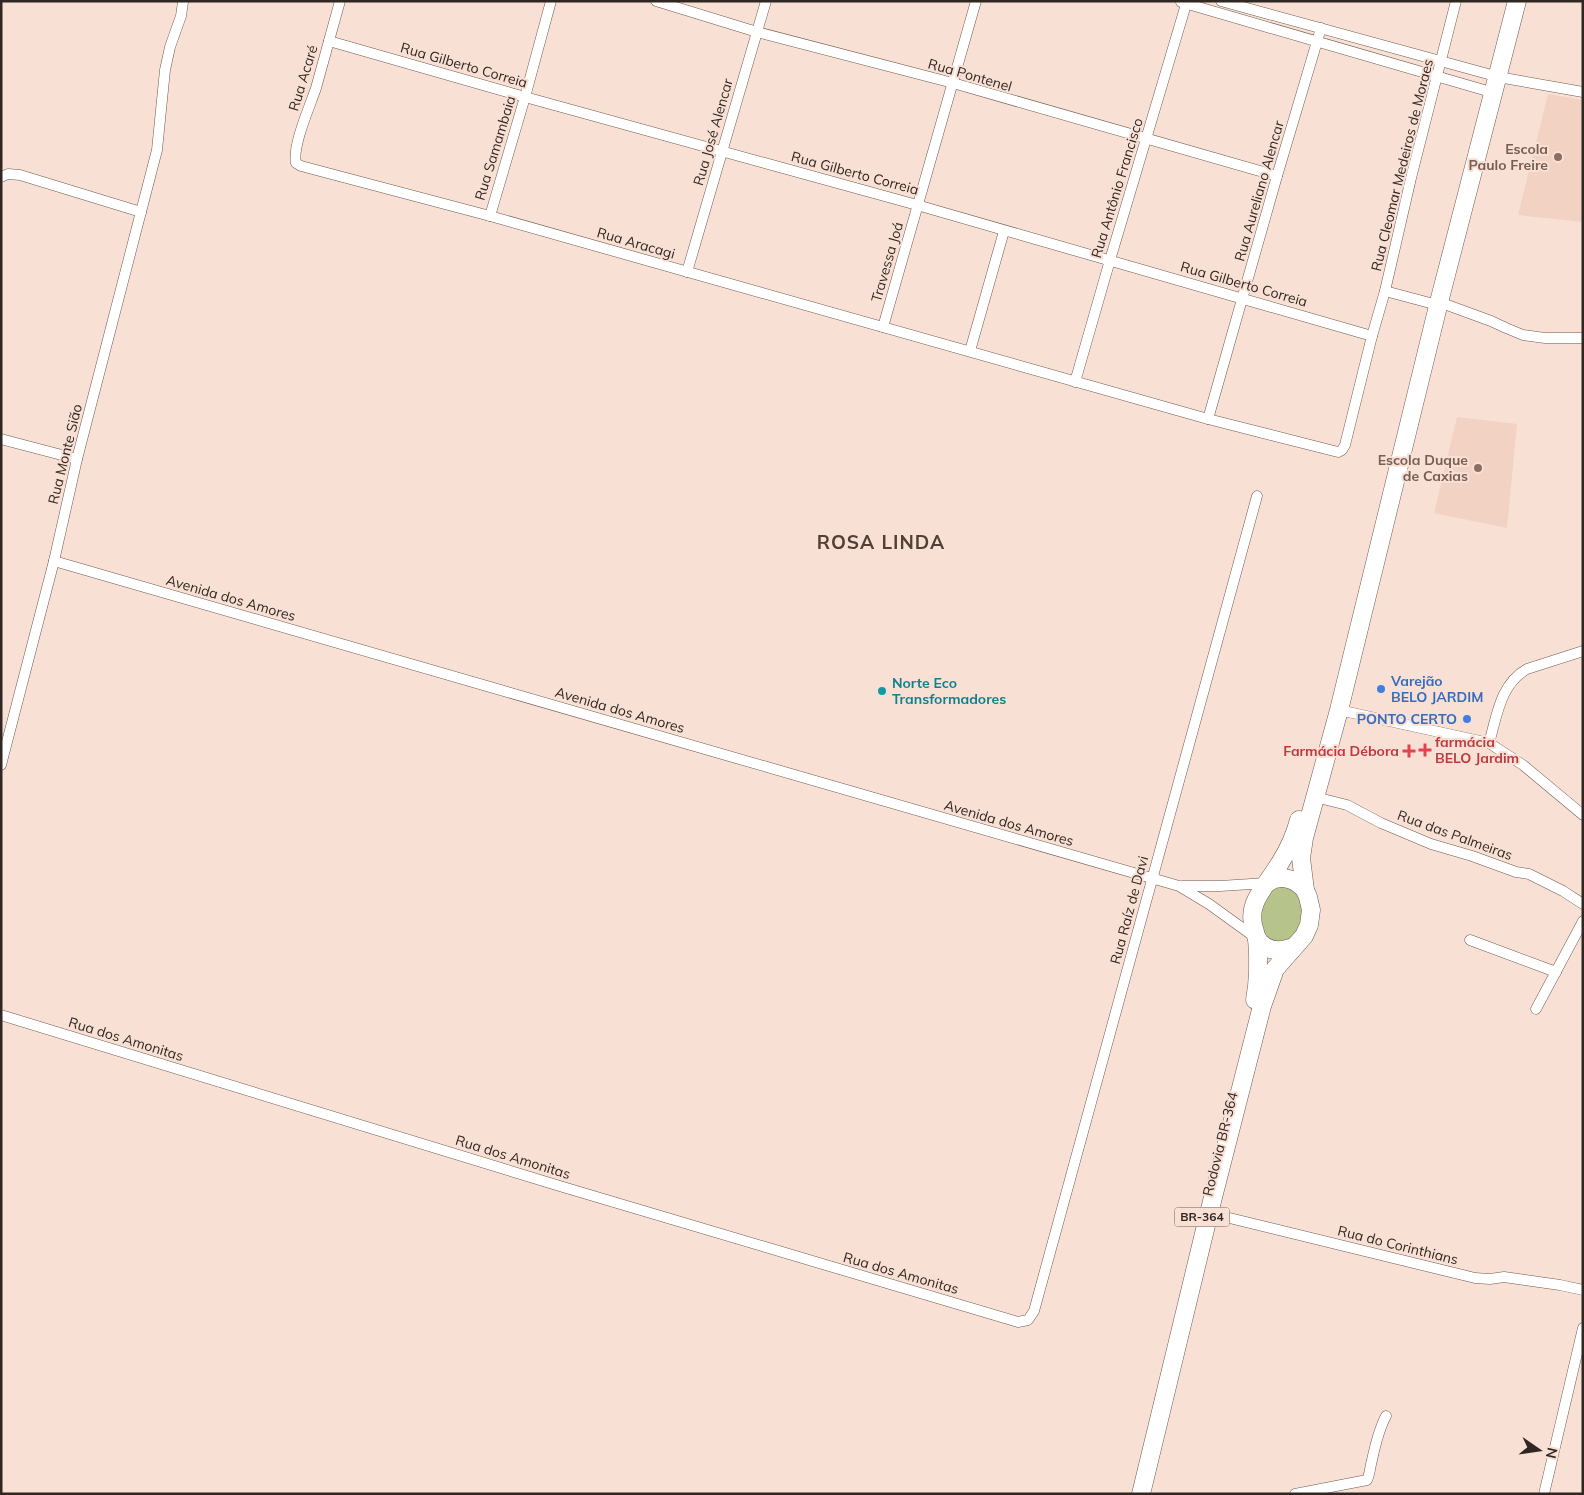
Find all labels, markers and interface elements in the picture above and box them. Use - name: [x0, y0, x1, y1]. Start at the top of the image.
- street label: Rua Gilberto Correia: [398, 38, 530, 92]
- street label: Rua Acaré: [284, 43, 322, 113]
- street label: Rua Pontenel: [926, 54, 1014, 96]
- street label: Rua Cleomar Medeiros de Moraes: [1367, 57, 1437, 273]
- street label: Rua José Alencar: [689, 76, 737, 188]
- street label: Rua Samambaia: [471, 94, 519, 202]
- street label: Rua Antônio Francisco: [1087, 116, 1147, 260]
- street label: Rua Aureliano Alencar: [1230, 118, 1288, 263]
- place label: Escola Paulo Freire: [1469, 140, 1548, 174]
- street label: Rua Gilberto Correia: [789, 147, 921, 199]
- marker: Escola Paulo Freire: [1552, 151, 1564, 163]
- street label: Travessa Joá: [867, 220, 907, 304]
- street label: Rua Aracagi: [595, 223, 677, 263]
- street label: Rua Gilberto Correia: [1178, 257, 1310, 311]
- street label: Rua Monte Sião: [44, 402, 86, 506]
- place label: Escola Duque de Caxias: [1378, 451, 1468, 485]
- marker: Escola Duque de Caxias: [1472, 462, 1484, 474]
- district label: ROSA LINDA: [817, 530, 945, 554]
- street label: Avenida dos Amores: [164, 571, 298, 625]
- place label: Varejão BELO JARDIM: [1390, 672, 1483, 706]
- place label: Norte Eco Transformadores: [892, 674, 1006, 708]
- street label: Avenida dos Amores: [553, 683, 687, 737]
- marker: Varejão BELO JARDIM: [1375, 683, 1387, 695]
- marker: Norte Eco Transformadores: [876, 685, 888, 697]
- place label: PONTO CERTO: [1357, 710, 1457, 728]
- marker: PONTO CERTO: [1461, 713, 1473, 725]
- place label: farmácia BELO Jardim: [1435, 733, 1519, 767]
- place label: Farmácia Débora: [1283, 742, 1399, 760]
- marker: farmácia BELO Jardim: [1419, 744, 1431, 756]
- marker: Farmácia Débora: [1403, 745, 1415, 757]
- street label: Avenida dos Amores: [942, 796, 1076, 850]
- street label: Rua das Palmeiras: [1395, 806, 1515, 864]
- street label: Rua Raíz de Davi: [1106, 854, 1152, 966]
- street label: Rua dos Amonitas: [66, 1013, 186, 1065]
- street label: Rodovia BR-364: [1198, 1089, 1242, 1198]
- street label: Rua dos Amonitas: [453, 1131, 573, 1183]
- road number: BR-364: [1174, 1208, 1230, 1226]
- street label: Rua do Corinthians: [1336, 1221, 1460, 1269]
- street label: Rua dos Amonitas: [841, 1248, 961, 1298]
- north arrow: [1514, 1425, 1564, 1475]
- text: N: [1542, 1446, 1562, 1460]

